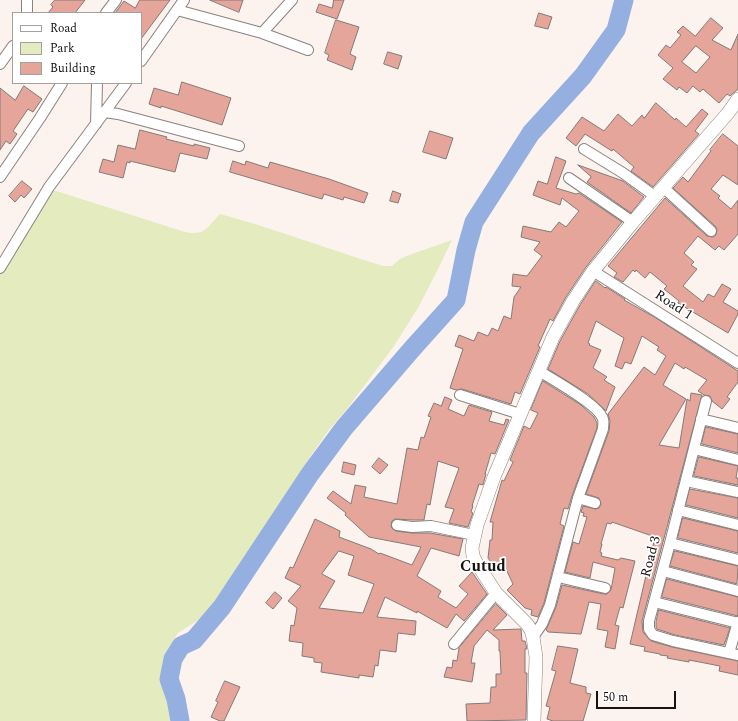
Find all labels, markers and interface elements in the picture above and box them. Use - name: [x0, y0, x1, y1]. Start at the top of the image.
- legend: [12, 12, 142, 84]
- text: Road: [50, 19, 77, 38]
- text: Park: [50, 39, 75, 58]
- text: Building: [50, 59, 96, 78]
- street label: Road 1: [651, 288, 695, 324]
- street label: Road 3: [638, 535, 666, 579]
- district label: Cutud: [460, 558, 506, 578]
- scale bar: [598, 683, 678, 709]
- text: 50 m: [603, 688, 628, 707]

